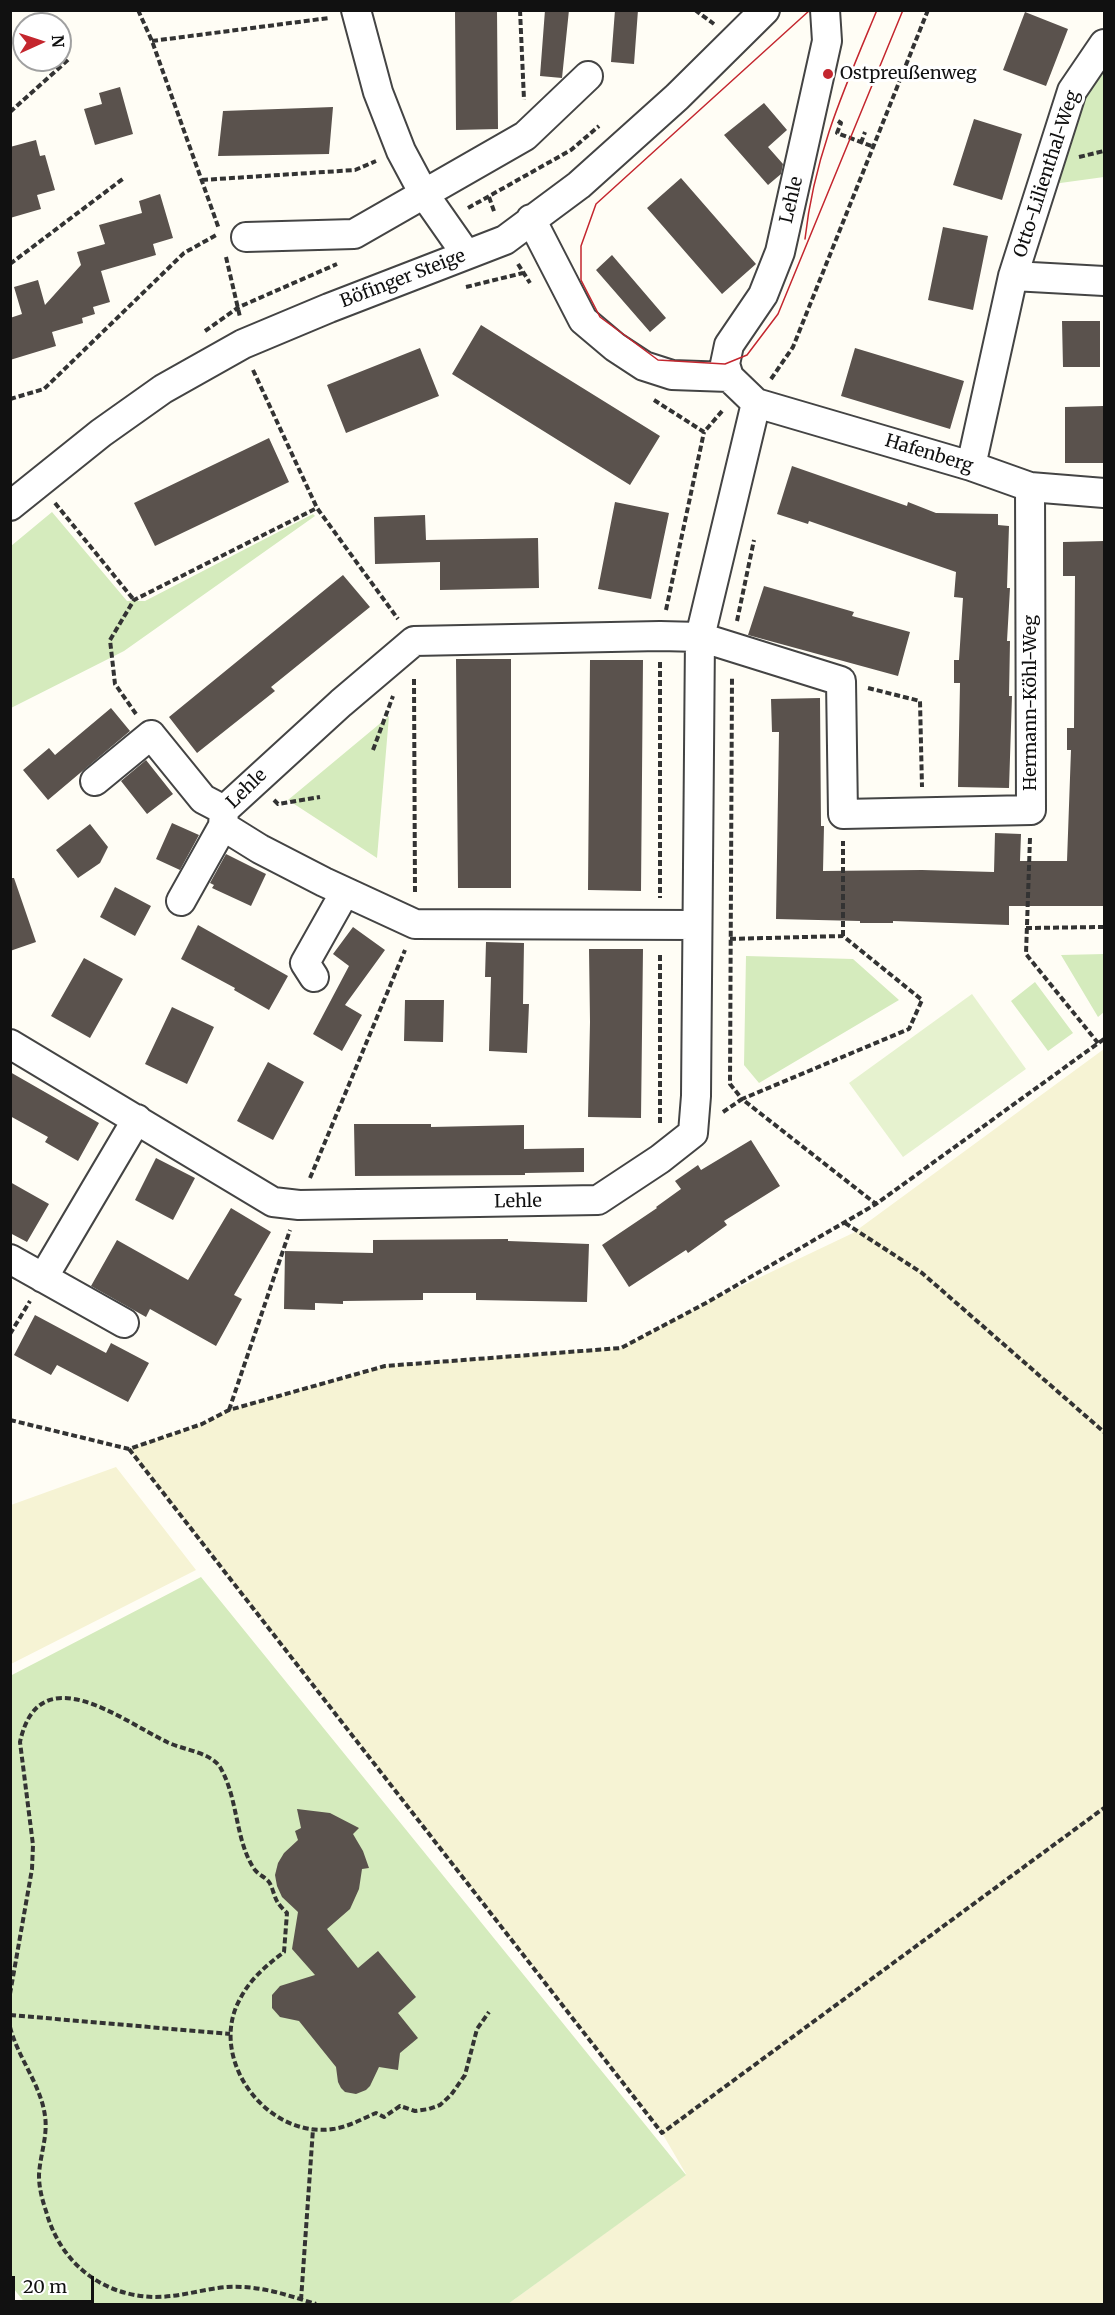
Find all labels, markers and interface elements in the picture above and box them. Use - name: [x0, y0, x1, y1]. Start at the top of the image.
- north arrow: [12, 12, 72, 72]
- text: N: [48, 34, 68, 48]
- place label: Ostpreußenweg: [840, 63, 977, 85]
- marker: Ostpreußenweg: [821, 67, 835, 81]
- street label: Otto-Lilienthal-Weg: [1010, 88, 1084, 260]
- street label: Lehle: [776, 174, 808, 226]
- street label: Böfinger Steige: [337, 245, 469, 313]
- street label: Hafenberg: [882, 430, 976, 478]
- street label: Hermann-Köhl-Weg: [1020, 615, 1042, 791]
- street label: Lehle: [222, 765, 272, 813]
- street label: Lehle: [494, 1191, 542, 1213]
- scale bar: [15, 2264, 98, 2302]
- text: 20 m: [23, 2275, 67, 2298]

